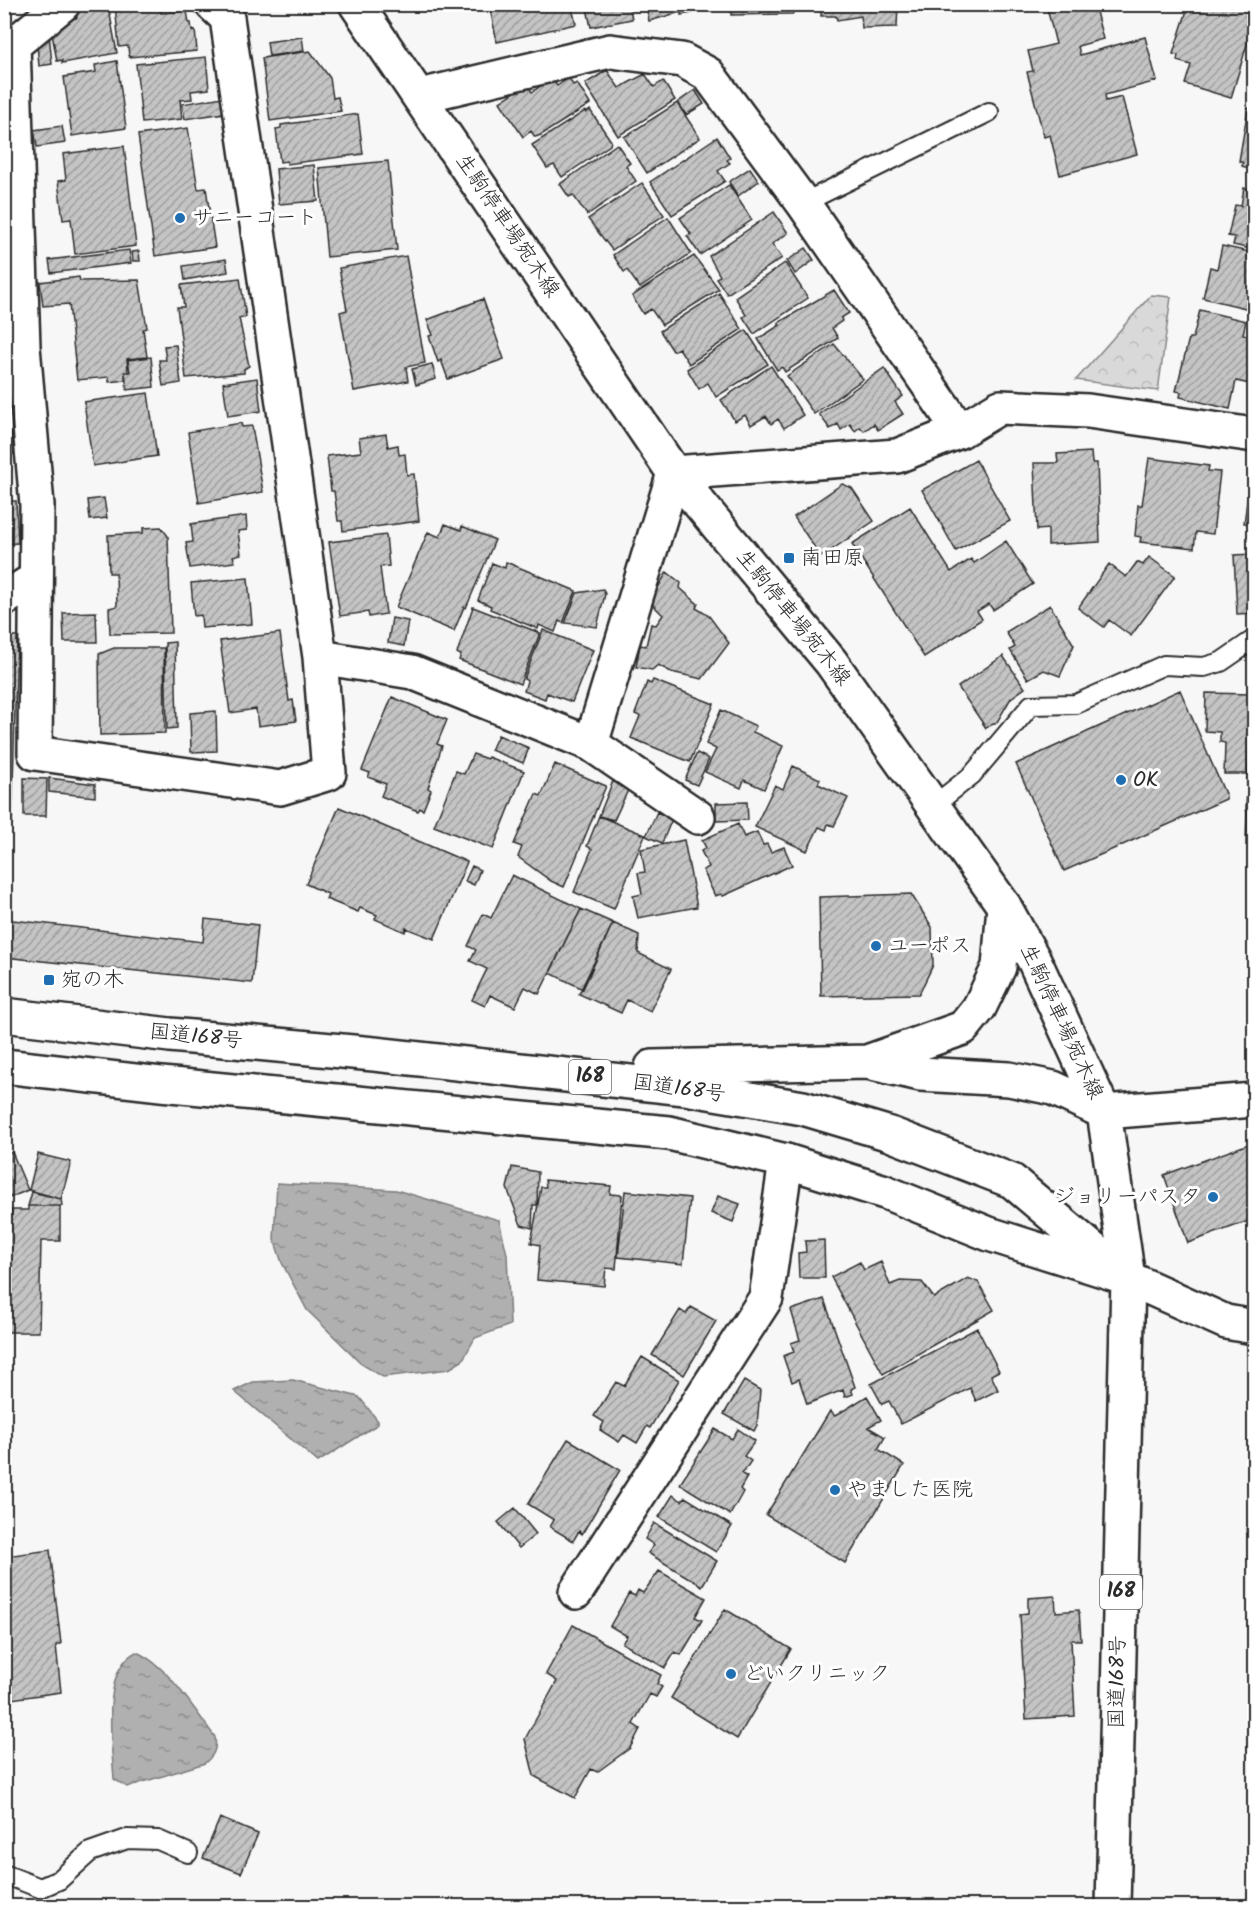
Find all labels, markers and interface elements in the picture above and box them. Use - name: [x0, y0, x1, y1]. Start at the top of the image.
- street label: 生駒停車場宛木線: [446, 147, 568, 305]
- place label: サニーコート: [192, 202, 318, 235]
- marker: サニーコート: [173, 211, 187, 225]
- street label: 生駒停車場宛木線: [727, 542, 859, 694]
- place label: 南田原: [801, 542, 864, 575]
- marker: 南田原: [782, 551, 796, 565]
- place label: OK: [1133, 764, 1159, 797]
- marker: OK: [1114, 773, 1128, 787]
- place label: ユーポス: [888, 930, 971, 963]
- marker: ユーポス: [869, 939, 883, 953]
- street label: 生駒停車場宛木線: [1011, 939, 1111, 1105]
- place label: 宛の木: [61, 964, 124, 997]
- marker: 宛の木: [42, 973, 56, 987]
- street label: 国道168号: [148, 1016, 244, 1058]
- road number: 168: [569, 1060, 611, 1094]
- street label: 国道168号: [630, 1066, 728, 1112]
- place label: ジョリーパスタ: [1054, 1181, 1201, 1214]
- marker: ジョリーパスタ: [1206, 1190, 1220, 1204]
- place label: やました医院: [847, 1474, 973, 1507]
- marker: やました医院: [828, 1483, 842, 1497]
- road number: 168: [1100, 1575, 1142, 1609]
- street label: 国道168号: [1101, 1635, 1135, 1729]
- place label: どいクリニック: [743, 1658, 890, 1691]
- marker: どいクリニック: [724, 1667, 738, 1681]

